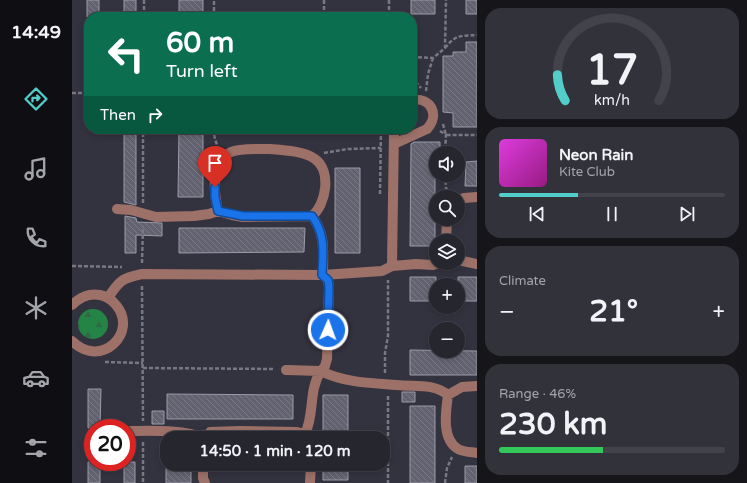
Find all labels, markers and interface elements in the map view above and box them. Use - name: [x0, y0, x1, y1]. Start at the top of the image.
- text: 14:49: [11, 21, 61, 43]
- text: 60 m: [166, 26, 234, 60]
- icon: left: [100, 28, 152, 80]
- text: 17: [586, 46, 638, 96]
- text: Turn left: [166, 60, 238, 82]
- icon: directions: [22, 85, 50, 113]
- text: km/h: [594, 92, 630, 109]
- icon: right: [144, 104, 166, 126]
- text: Then: [100, 106, 136, 124]
- pin: [198, 146, 232, 187]
- map controls: [429, 146, 465, 358]
- button: sound: [429, 146, 465, 182]
- text: Neon Rain: [559, 146, 633, 164]
- icon: arrive: [204, 152, 226, 174]
- icon: music: [22, 155, 50, 183]
- text: Kite Club: [559, 164, 615, 180]
- button: search: [429, 190, 465, 226]
- icon: previous: [526, 203, 548, 225]
- icon: pause: [601, 203, 623, 225]
- icon: next: [676, 203, 698, 225]
- icon: phone: [22, 224, 50, 252]
- button: layers: [429, 234, 465, 270]
- text: Climate: [499, 273, 546, 289]
- button: +: [429, 278, 465, 314]
- text: 21°: [589, 293, 638, 330]
- icon: climate: [22, 294, 50, 322]
- text: −: [499, 299, 515, 325]
- text: +: [713, 299, 725, 325]
- position arrow: [307, 309, 349, 351]
- button: −: [429, 322, 465, 358]
- icon: car: [22, 364, 50, 392]
- text: Range · 46%: [499, 386, 576, 402]
- text: 230 km: [499, 406, 607, 443]
- speed limit sign: 20: [84, 419, 136, 471]
- icon: filters: [22, 434, 50, 462]
- text: 14:50 · 1 min · 120 m: [200, 442, 350, 460]

